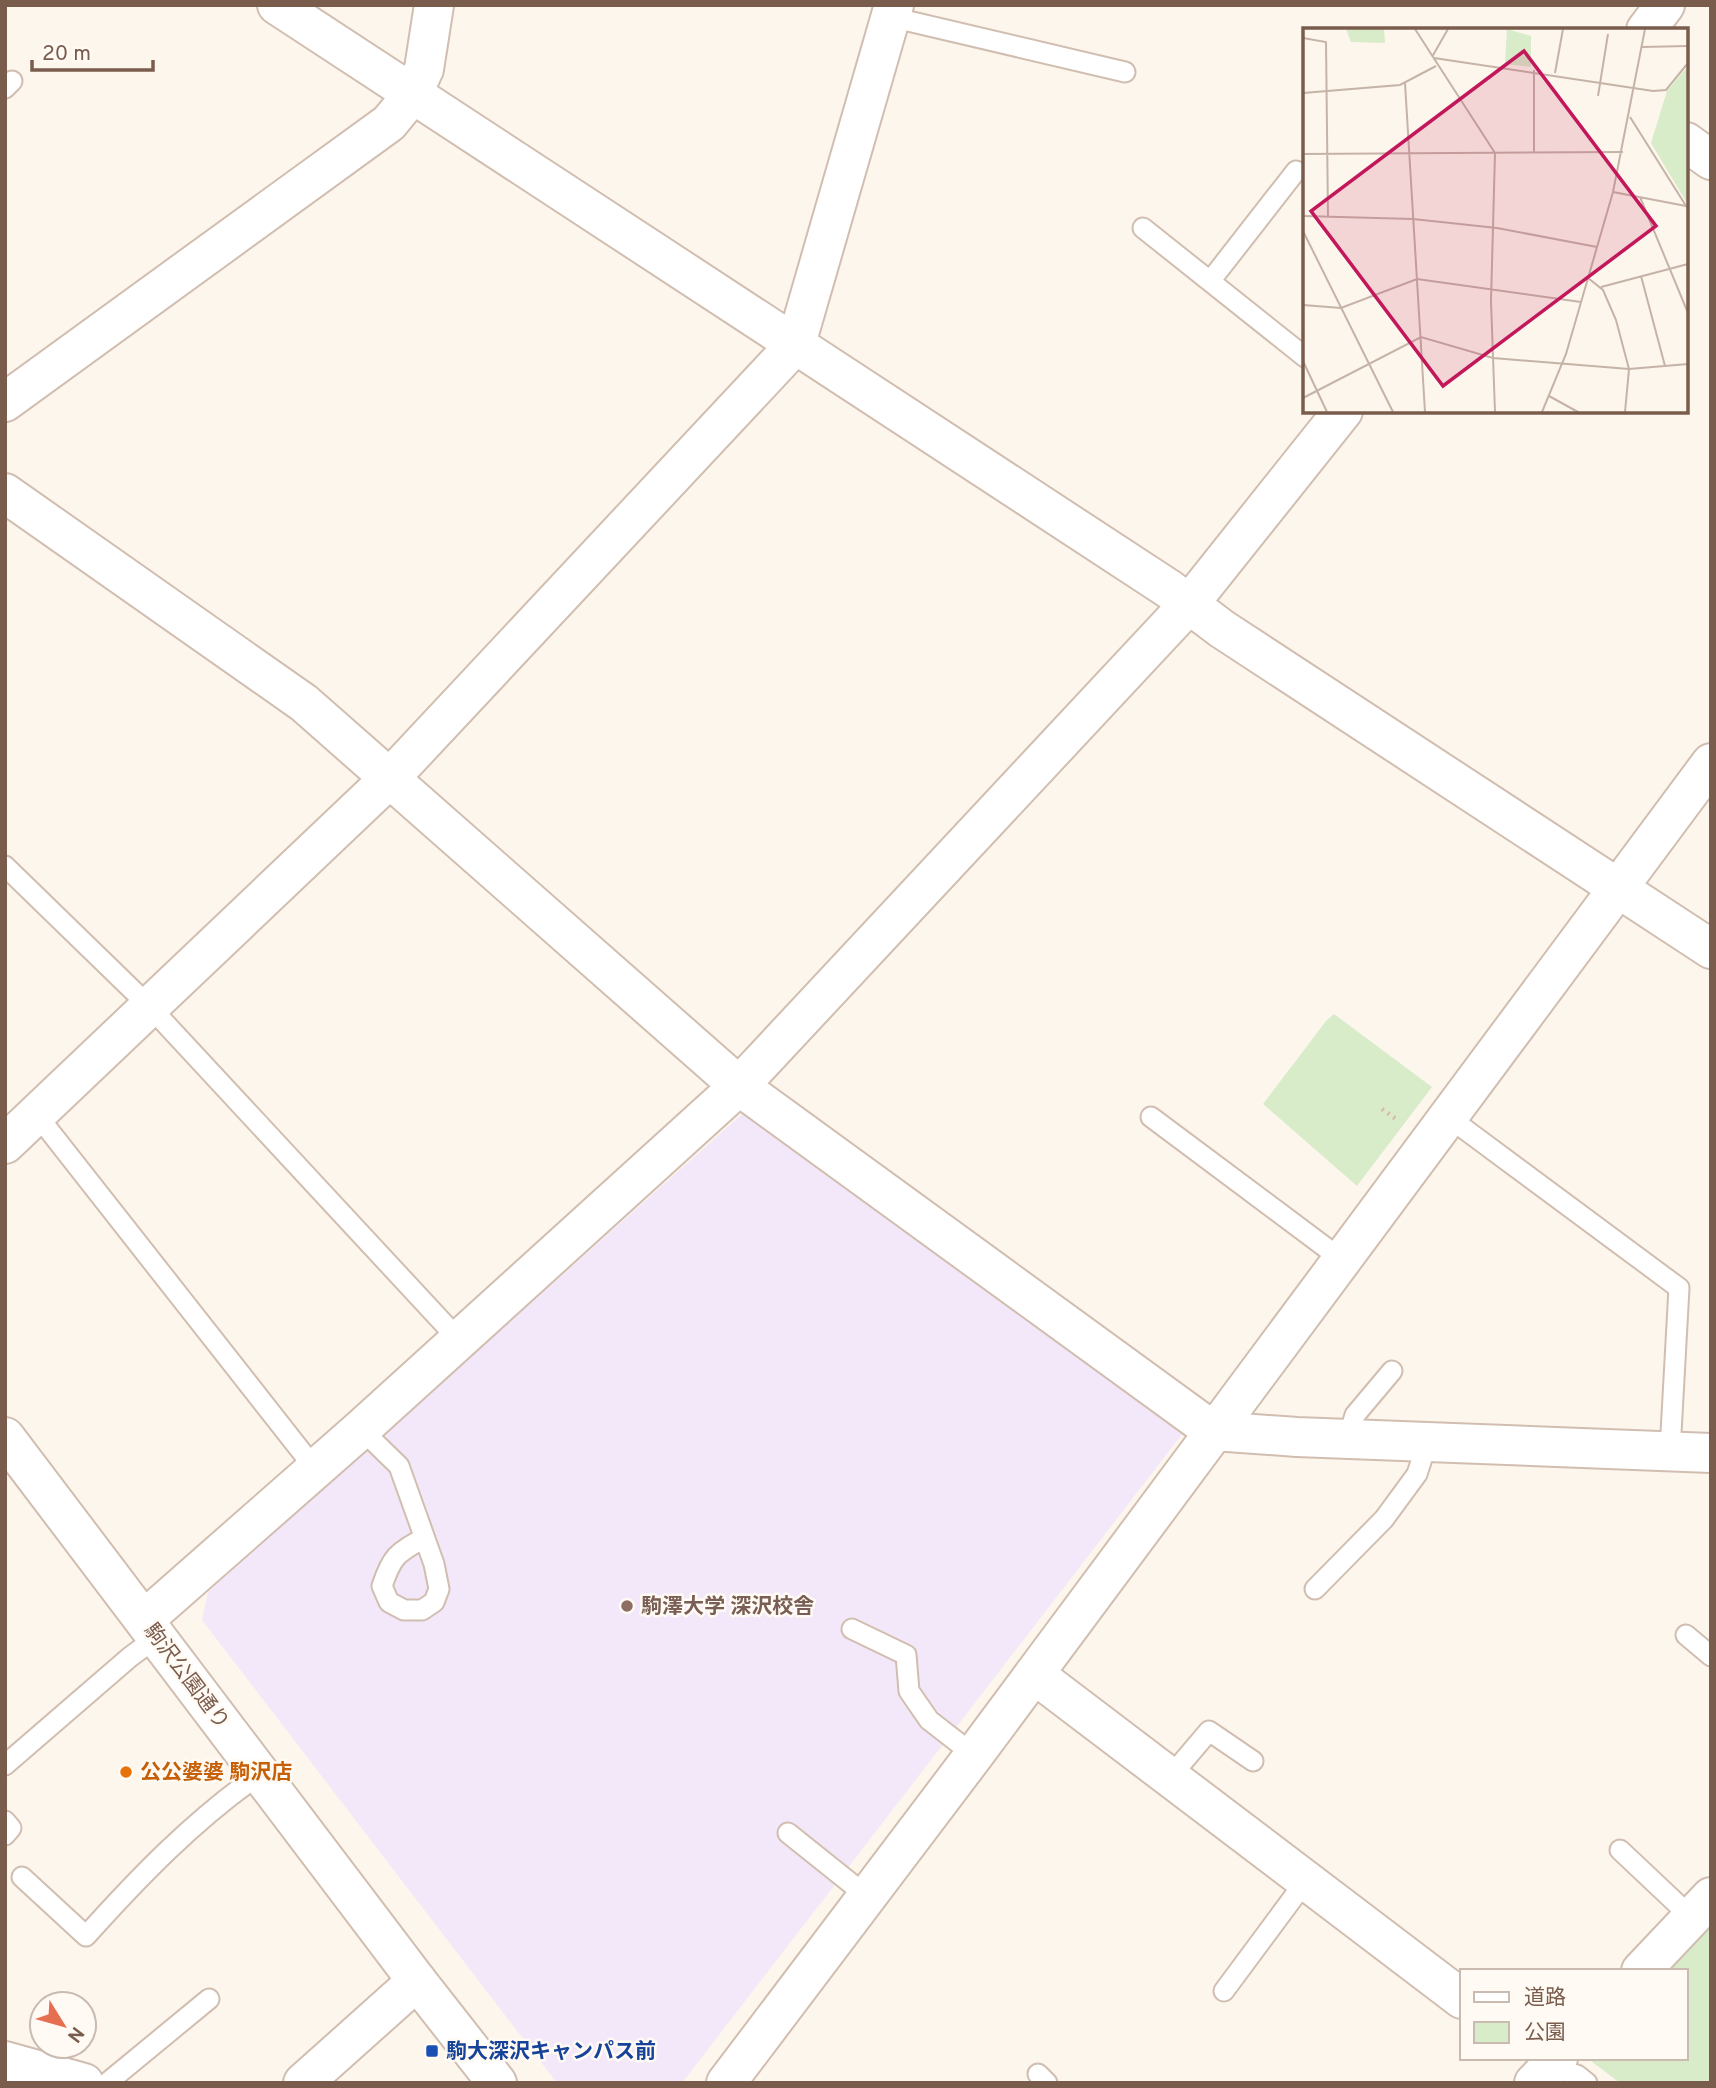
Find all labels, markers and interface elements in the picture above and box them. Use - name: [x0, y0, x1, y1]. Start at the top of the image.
- scale bar: [32, 28, 152, 72]
- inset map: [1303, 28, 1688, 413]
- text: 20 m: [42, 41, 91, 68]
- place label: 駒澤大学 深沢校舎: [641, 1594, 814, 1621]
- marker: 駒澤大学 深沢校舎: [619, 1598, 635, 1614]
- street label: 駒沢公園通り: [137, 1618, 234, 1735]
- place label: 公公婆婆 駒沢店: [140, 1760, 292, 1787]
- marker: 公公婆婆 駒沢店: [118, 1764, 134, 1780]
- legend: [1460, 1969, 1688, 2060]
- text: 道路: [1524, 1985, 1566, 2012]
- north arrow: [28, 1990, 98, 2060]
- text: 公園: [1524, 2020, 1566, 2047]
- text: N: [61, 2021, 89, 2047]
- place label: 駒大深沢キャンパス前: [446, 2039, 656, 2066]
- marker: 駒大深沢キャンパス前: [424, 2043, 440, 2059]

